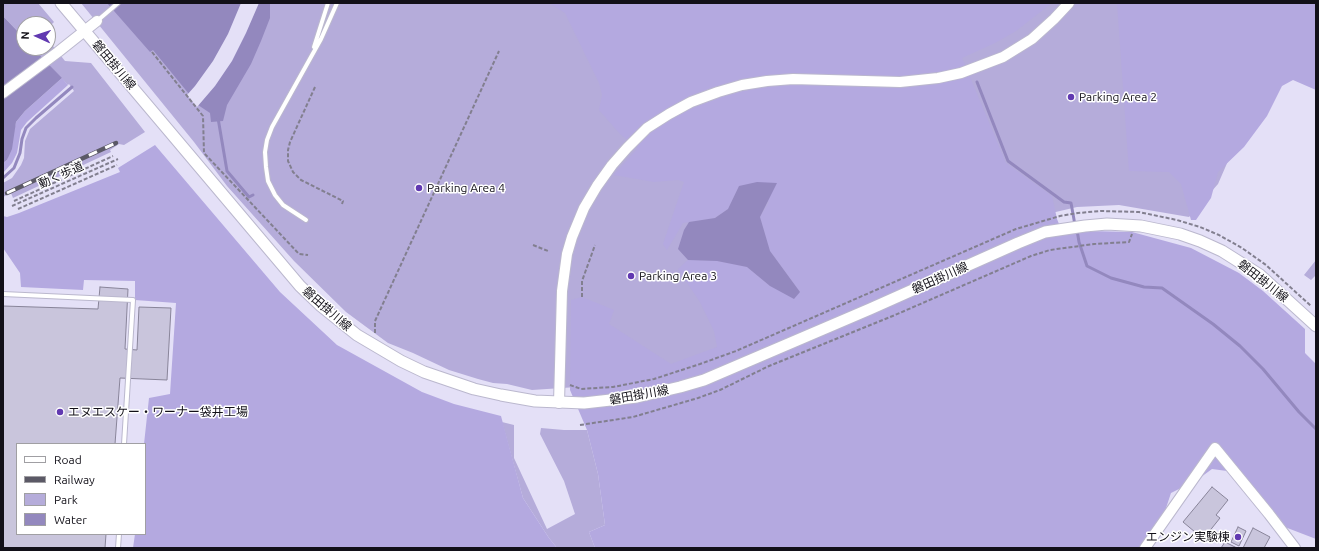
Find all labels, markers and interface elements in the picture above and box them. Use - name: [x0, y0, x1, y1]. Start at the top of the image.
- north arrow: [16, 16, 56, 56]
- text: N: [19, 31, 31, 40]
- street label: 磐田掛川線: [89, 37, 139, 93]
- place label: Parking Area 2: [1079, 90, 1157, 104]
- marker: Parking Area 2: [1066, 92, 1076, 102]
- street label: 動く歩道: [36, 159, 86, 191]
- place label: Parking Area 4: [427, 181, 505, 195]
- marker: Parking Area 4: [414, 183, 424, 193]
- street label: 磐田掛川線: [1235, 257, 1291, 305]
- street label: 磐田掛川線: [910, 259, 970, 297]
- place label: Parking Area 3: [639, 269, 717, 283]
- marker: Parking Area 3: [626, 271, 636, 281]
- street label: 磐田掛川線: [300, 284, 354, 334]
- street label: 磐田掛川線: [608, 383, 670, 407]
- place label: エヌエスケー・ワーナー袋井工場: [68, 405, 248, 419]
- marker: エヌエスケー・ワーナー袋井工場: [55, 407, 65, 417]
- legend: [16, 443, 146, 535]
- text: Road: [54, 453, 82, 466]
- text: Railway: [54, 473, 95, 486]
- text: Park: [54, 493, 78, 506]
- text: Water: [54, 513, 87, 526]
- place label: エンジン実験棟: [1146, 530, 1230, 544]
- marker: エンジン実験棟: [1233, 532, 1243, 542]

